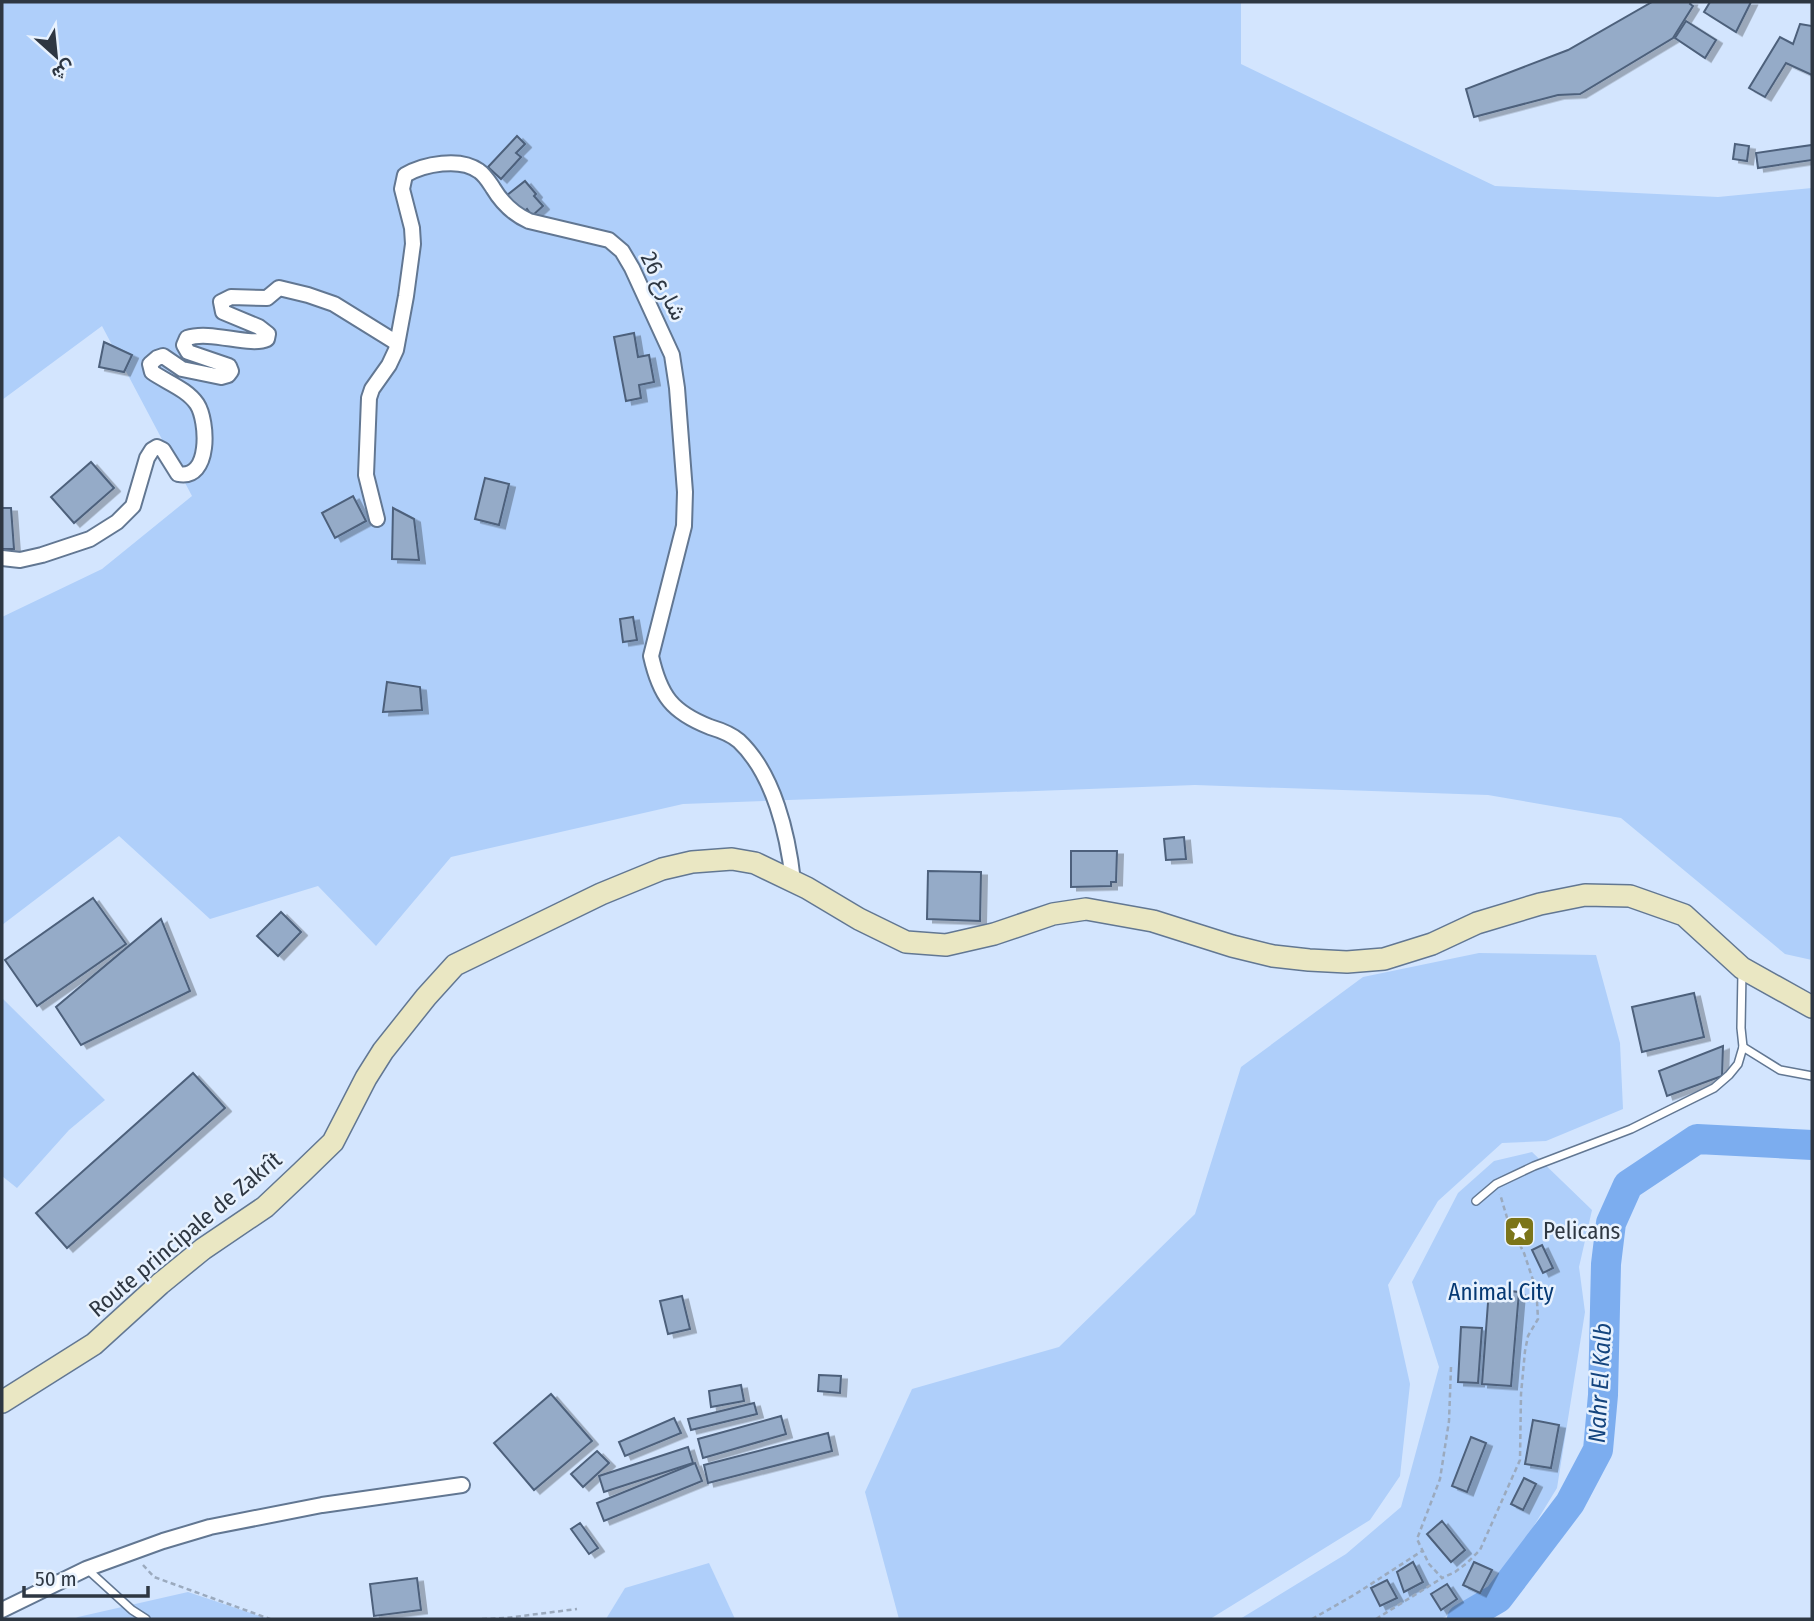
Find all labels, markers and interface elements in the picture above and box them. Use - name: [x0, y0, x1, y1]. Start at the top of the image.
- north arrow: [21, 21, 91, 91]
- text: ش: [48, 55, 79, 86]
- street label: شارع 26: [633, 247, 693, 326]
- street label: Route principale de Zakrît: [83, 1145, 287, 1323]
- place icon: Pelicans: [1503, 1214, 1537, 1248]
- place label: Pelicans: [1543, 1217, 1621, 1245]
- park label: Animal City: [1448, 1278, 1554, 1306]
- water label: Nahr El Kalb: [1583, 1322, 1617, 1444]
- scale bar: [24, 1554, 149, 1598]
- text: 50 m: [35, 1566, 77, 1592]

